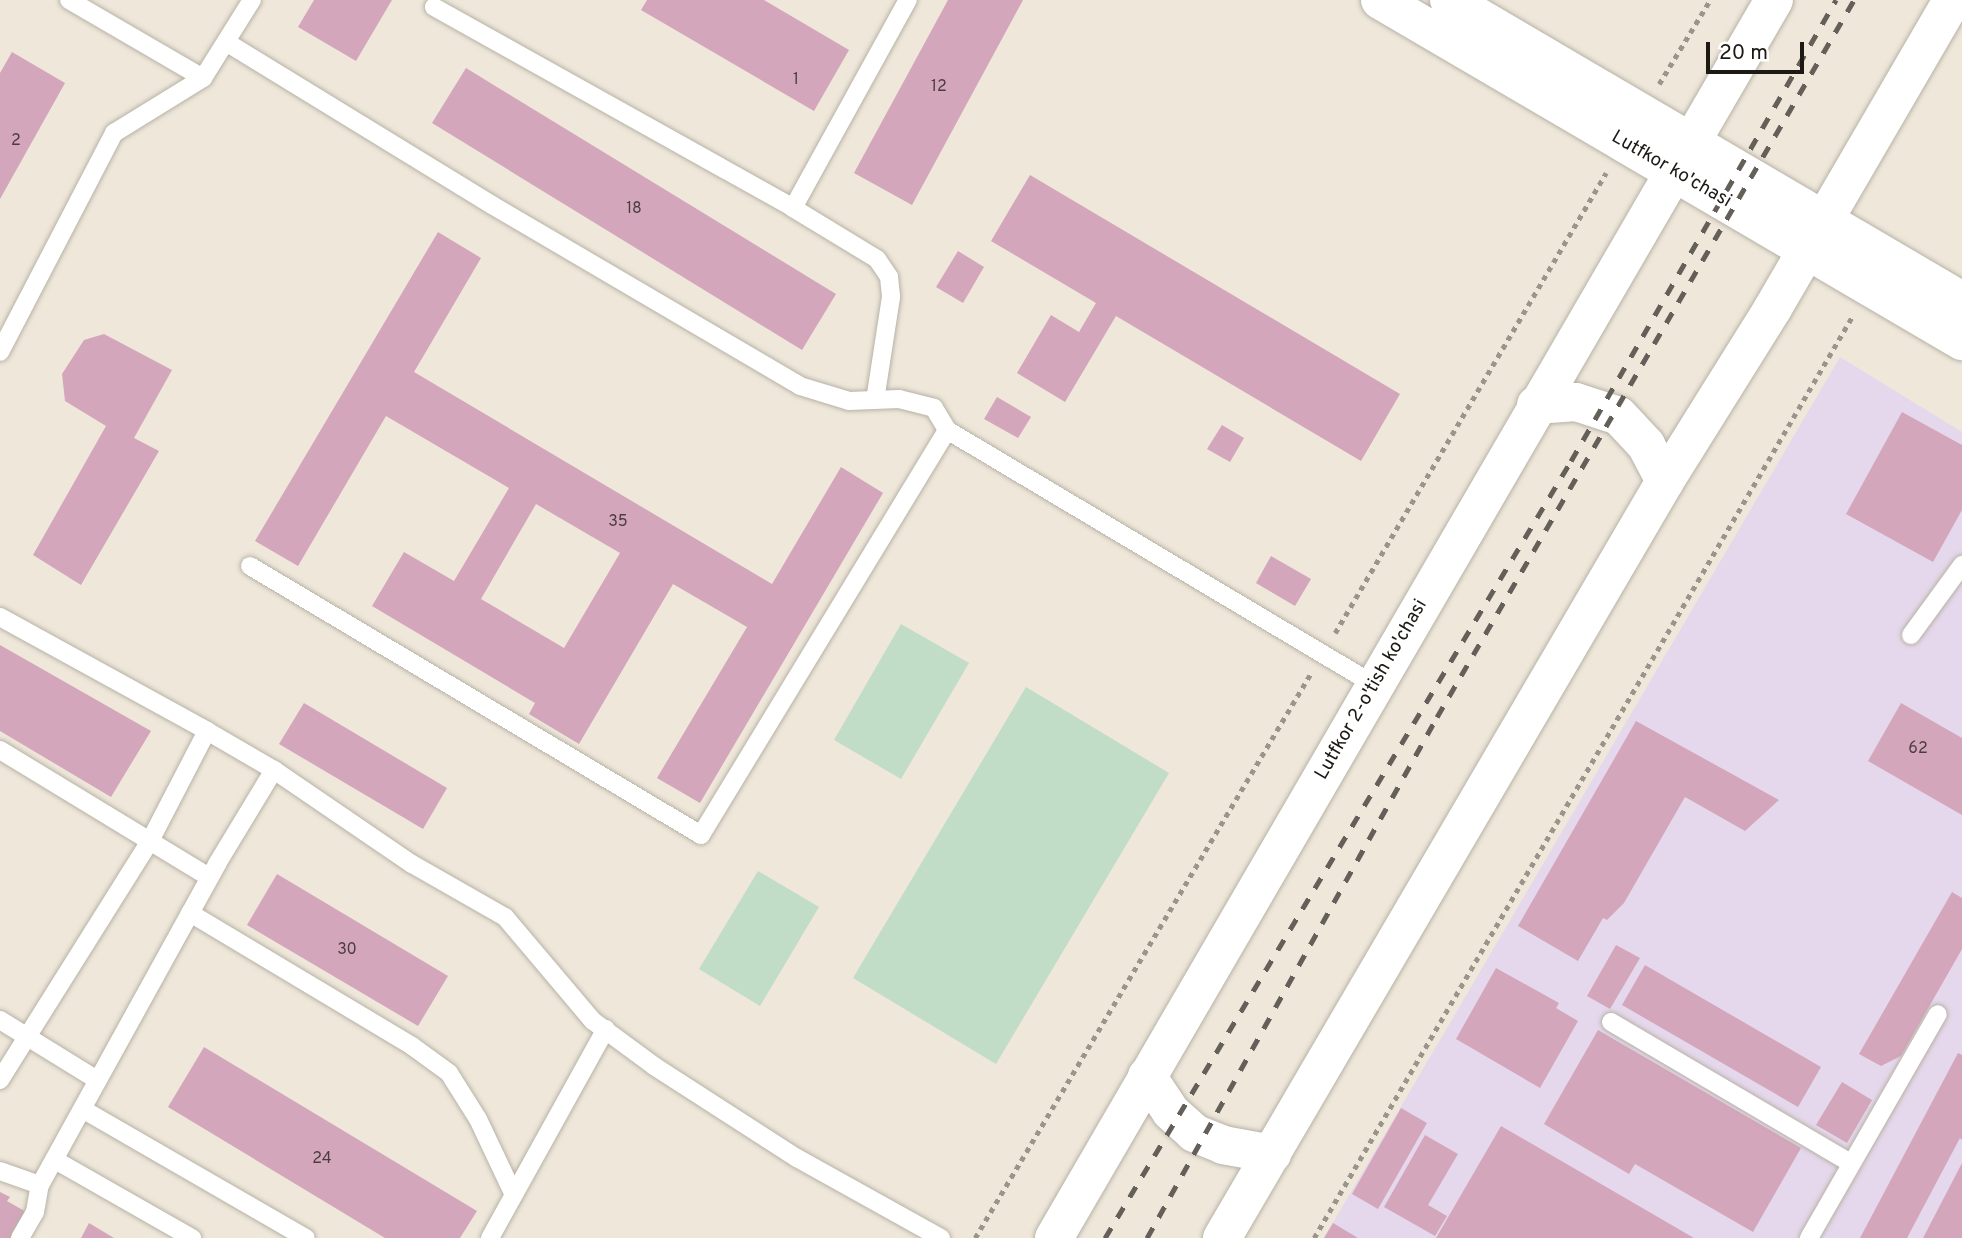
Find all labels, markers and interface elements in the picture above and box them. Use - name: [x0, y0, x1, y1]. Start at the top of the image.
- scale bar: [1710, 28, 1808, 72]
- text: 20 m: [1719, 40, 1768, 67]
- house number: 1: [793, 70, 799, 90]
- house number: 12: [931, 77, 947, 97]
- street label: Lutfkor ko'chasi: [1607, 126, 1735, 214]
- house number: 2: [11, 131, 21, 151]
- house number: 18: [626, 199, 642, 219]
- house number: 35: [608, 512, 628, 532]
- street label: Lutfkor 2-o'tish ko'chasi: [1311, 596, 1433, 784]
- house number: 62: [1908, 739, 1928, 759]
- house number: 30: [337, 940, 357, 960]
- house number: 24: [312, 1149, 332, 1169]

